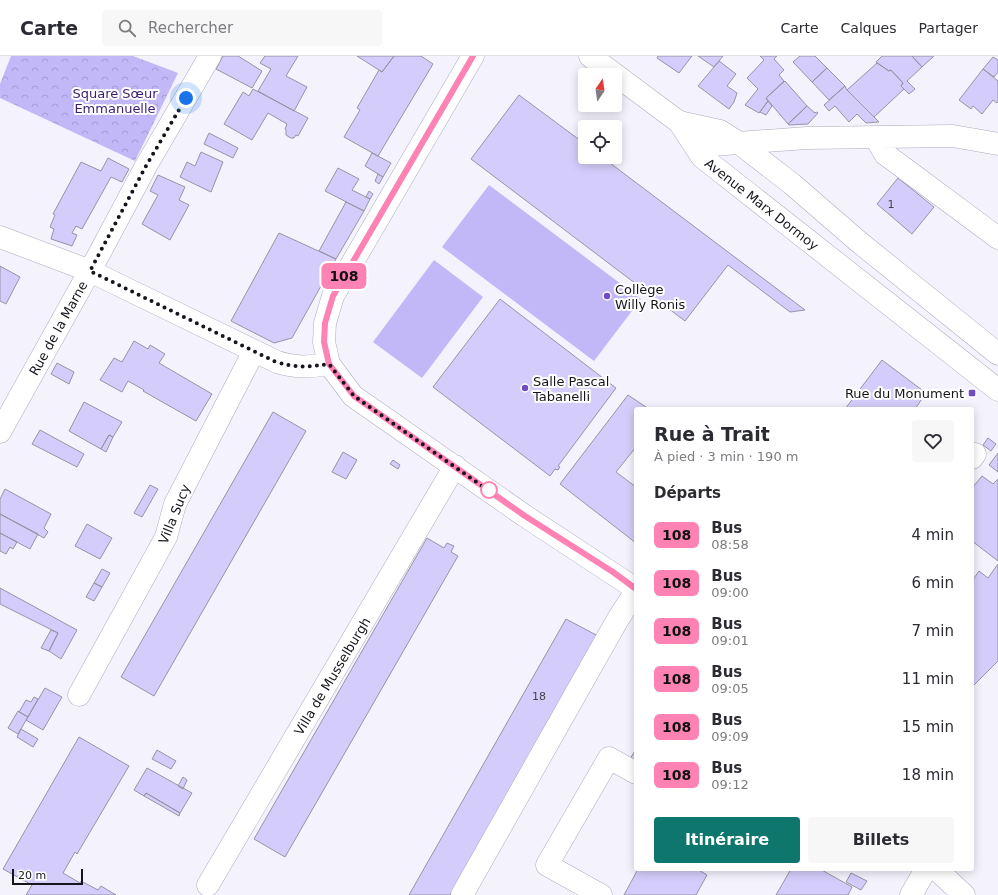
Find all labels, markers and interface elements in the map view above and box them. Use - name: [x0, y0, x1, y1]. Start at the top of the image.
- search box: [102, 10, 382, 46]
- text: Carte: [20, 17, 78, 39]
- icon: search: [116, 17, 138, 39]
- text: Rechercher: [148, 19, 233, 37]
- text: Carte: [780, 20, 819, 36]
- text: Calques: [841, 20, 897, 36]
- text: Partager: [919, 20, 978, 36]
- north arrow: [578, 68, 622, 112]
- map controls: [578, 68, 622, 164]
- park label: Square Sœur Emmanuelle: [72, 86, 158, 116]
- your location: [176, 88, 196, 108]
- button: locate: [578, 120, 622, 164]
- street label: Avenue Marx Dormoy: [702, 155, 822, 254]
- house number: 1: [888, 198, 895, 211]
- line badge: 108: [321, 263, 367, 289]
- text: 108: [329, 268, 359, 284]
- street label: Rue de la Marne: [26, 278, 91, 378]
- place label: Collège Willy Ronis: [615, 282, 685, 312]
- marker: Collège Willy Ronis: [602, 291, 612, 301]
- place label: Salle Pascal Tabanelli: [532, 374, 609, 404]
- marker: Salle Pascal Tabanelli: [520, 383, 530, 393]
- place label: Rue du Monument: [845, 386, 964, 401]
- marker: Rue du Monument: [967, 388, 977, 398]
- button: heart: [912, 420, 954, 462]
- text: Rue à Trait: [654, 423, 770, 445]
- text: À pied · 3 min · 190 m: [654, 449, 798, 464]
- unlabelled marker: [480, 481, 498, 499]
- street label: Villa Sucy: [156, 482, 193, 546]
- text: Départs: [654, 484, 721, 502]
- text: Bus: [711, 519, 742, 537]
- text: 4 min: [911, 526, 954, 544]
- text: 108: [662, 527, 691, 543]
- text: 08:58: [711, 537, 749, 552]
- text: Bus: [711, 567, 742, 585]
- text: 6 min: [911, 574, 954, 592]
- text: 108: [662, 575, 691, 591]
- text: 09:00: [711, 585, 749, 600]
- street label: Villa de Musselburgh: [291, 615, 374, 738]
- text: Bus: [711, 615, 742, 633]
- text: 7 min: [911, 622, 954, 640]
- text: 108: [662, 623, 691, 639]
- text: 09:01: [711, 633, 749, 648]
- text: Bus: [711, 663, 742, 681]
- text: 11 min: [902, 670, 954, 688]
- text: 108: [662, 671, 691, 687]
- text: 09:05: [711, 681, 749, 696]
- house number: 18: [532, 690, 546, 703]
- text: Bus: [711, 711, 742, 729]
- text: 15 min: [902, 718, 954, 736]
- text: 108: [662, 719, 691, 735]
- text: 09:09: [711, 729, 749, 744]
- text: Bus: [711, 759, 742, 777]
- text: 18 min: [902, 766, 954, 784]
- text: 108: [662, 767, 691, 783]
- text: 09:12: [711, 777, 749, 792]
- button: Itinéraire: [654, 817, 800, 863]
- button: Billets: [808, 817, 954, 863]
- scale bar: [12, 867, 83, 886]
- text: 20 m: [18, 869, 46, 882]

